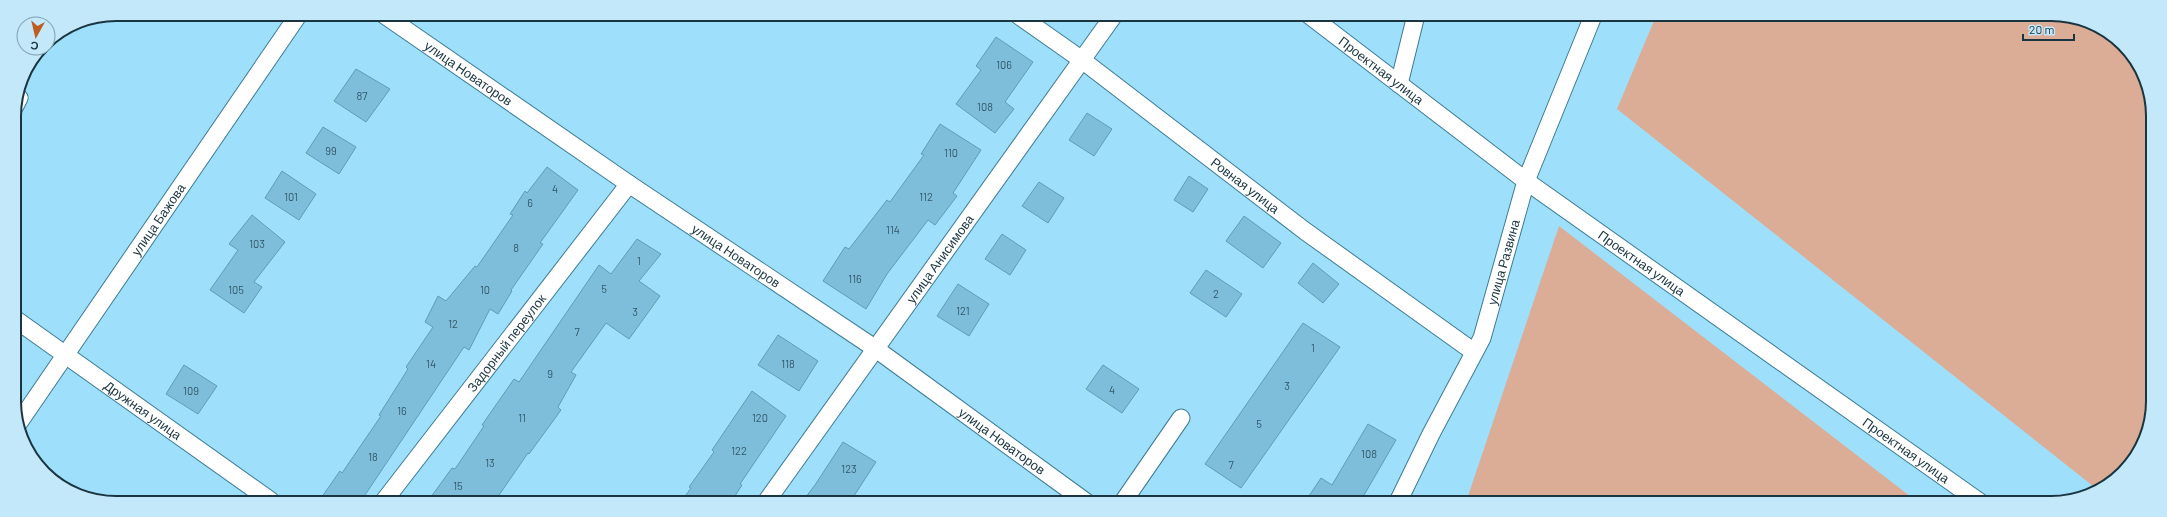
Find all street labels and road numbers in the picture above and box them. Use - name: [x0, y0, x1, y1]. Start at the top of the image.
- street label: Проектная улица: [1336, 33, 1428, 108]
- street label: улица Новаторов: [422, 37, 516, 109]
- street label: Ровная улица: [1208, 154, 1283, 217]
- street label: улица Бажова: [128, 180, 189, 259]
- street label: улица Анисимова: [903, 211, 977, 306]
- street label: улица Развина: [1484, 217, 1523, 307]
- street label: улица Новаторов: [689, 220, 784, 291]
- street label: Проектная улица: [1595, 227, 1689, 300]
- street label: Задорный переулок: [464, 291, 549, 395]
- street label: Дружная улица: [101, 377, 185, 443]
- street label: улица Новаторов: [956, 404, 1048, 478]
- street label: Проектная улица: [1860, 414, 1953, 487]

